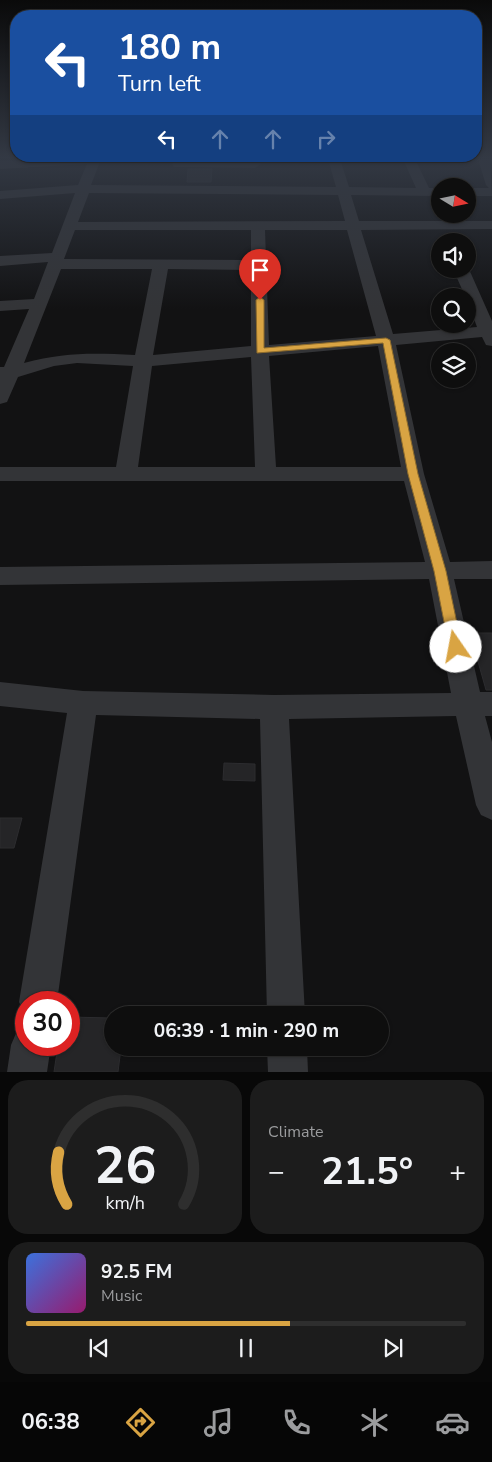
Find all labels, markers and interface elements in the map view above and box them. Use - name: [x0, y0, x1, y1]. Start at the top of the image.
- text: 180 m: [118, 24, 221, 71]
- icon: left: [35, 30, 100, 95]
- text: Turn left: [118, 69, 201, 99]
- icon: left: [153, 125, 181, 153]
- icon: ahead: [206, 125, 234, 153]
- icon: ahead: [259, 125, 287, 153]
- icon: right: [312, 125, 340, 153]
- north arrow: [431, 178, 476, 222]
- map controls: [431, 178, 476, 388]
- button: sound: [431, 233, 476, 278]
- pin: [239, 249, 281, 300]
- icon: arrive: [246, 256, 274, 284]
- button: search: [431, 288, 476, 333]
- button: layers: [431, 343, 476, 388]
- position arrow: [429, 620, 481, 672]
- speed limit sign: 30: [15, 991, 80, 1056]
- text: 06:39 · 1 min · 290 m: [154, 1018, 339, 1044]
- text: Climate: [268, 1121, 323, 1143]
- text: 26: [94, 1130, 156, 1201]
- text: 21.5°: [321, 1146, 413, 1197]
- text: −: [268, 1153, 285, 1191]
- text: +: [449, 1153, 466, 1191]
- text: km/h: [105, 1191, 145, 1215]
- text: 92.5 FM: [101, 1259, 172, 1285]
- text: Music: [101, 1285, 142, 1307]
- icon: previous: [85, 1334, 113, 1362]
- icon: pause: [232, 1334, 260, 1362]
- icon: next: [379, 1334, 407, 1362]
- icon: directions: [123, 1405, 158, 1440]
- icon: music: [201, 1405, 236, 1440]
- icon: phone: [279, 1405, 314, 1440]
- icon: climate: [357, 1405, 392, 1440]
- icon: car: [435, 1405, 470, 1440]
- text: 06:38: [22, 1407, 80, 1437]

